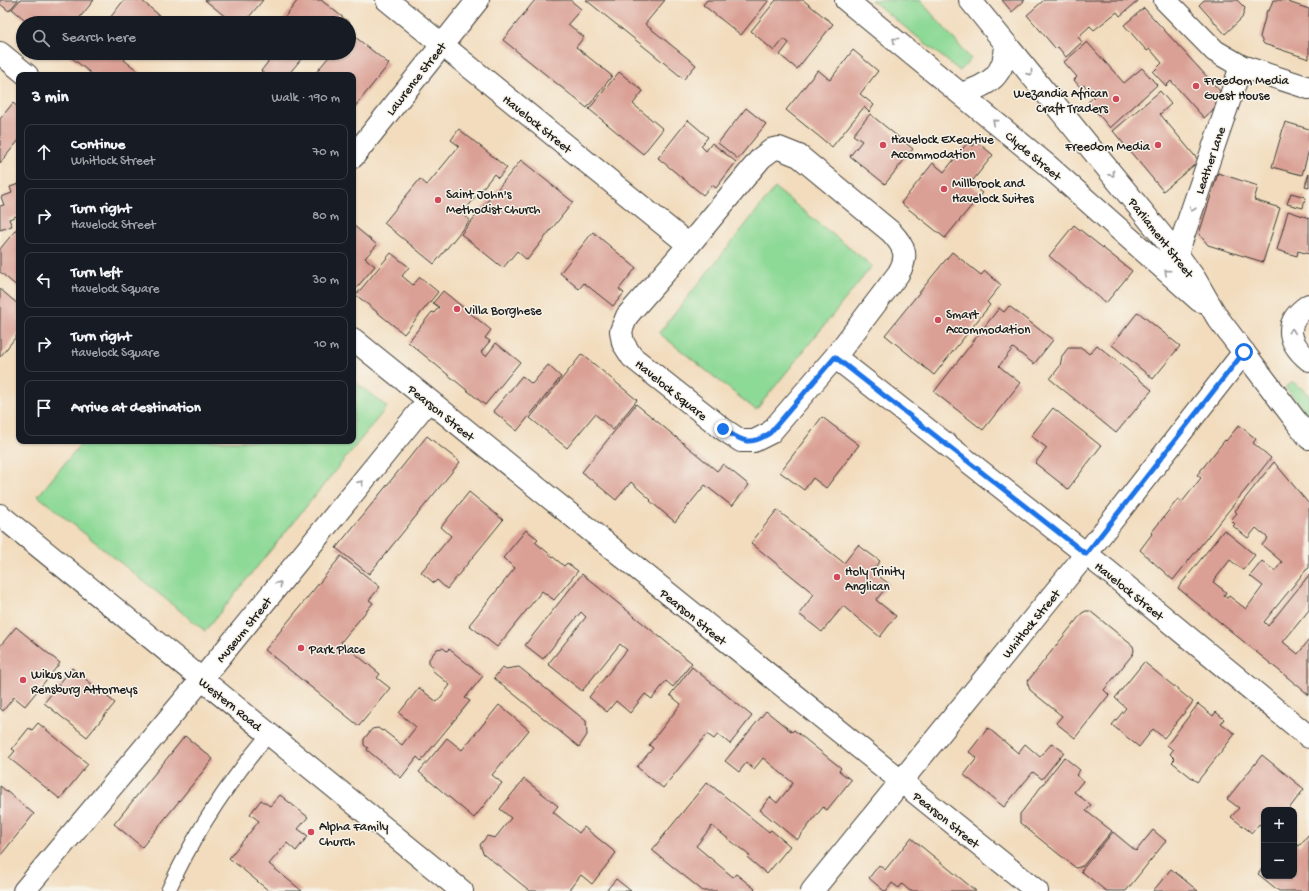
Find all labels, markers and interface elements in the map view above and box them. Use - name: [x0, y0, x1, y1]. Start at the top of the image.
- search box: [16, 16, 356, 60]
- icon: search: [30, 27, 52, 49]
- text: Search here: [62, 29, 136, 47]
- one-way arrow: [892, 37, 899, 44]
- street label: Lawrence Street: [384, 39, 451, 119]
- one-way arrow: [1026, 69, 1033, 76]
- place label: Freedom Media Guest House: [1203, 74, 1290, 104]
- marker: Freedom Media Guest House: [1191, 81, 1201, 91]
- place label: Wezandia African Craft Traders: [1014, 87, 1109, 117]
- text: 3 min: [32, 88, 69, 108]
- text: Walk · 190 m: [271, 91, 340, 106]
- street label: Havelock Street: [499, 92, 575, 158]
- marker: Wezandia African Craft Traders: [1111, 94, 1121, 104]
- one-way arrow: [992, 120, 1000, 127]
- street label: Leather Lane: [1193, 125, 1230, 196]
- street label: Clyde Street: [1001, 129, 1065, 186]
- place label: Havelock Executive Accommodation: [891, 133, 994, 163]
- text: Continue: [71, 136, 125, 154]
- marker: Havelock Executive Accommodation: [878, 140, 888, 150]
- place label: Freedom Media: [1064, 140, 1151, 155]
- marker: Freedom Media: [1153, 140, 1163, 150]
- icon: ahead: [33, 141, 55, 163]
- text: 70 m: [313, 145, 339, 160]
- text: Whitlock Street: [71, 154, 155, 169]
- one-way arrow: [1108, 170, 1115, 177]
- place label: Millbrook and Havelock Suites: [952, 177, 1035, 207]
- marker: Millbrook and Havelock Suites: [939, 184, 949, 194]
- place label: Saint John's Methodist Church: [446, 188, 541, 218]
- marker: Saint John's Methodist Church: [433, 195, 443, 205]
- street label: Parliament Street: [1124, 195, 1197, 283]
- text: Turn right: [71, 200, 131, 218]
- icon: right: [33, 205, 55, 227]
- one-way arrow: [1188, 206, 1197, 213]
- text: 80 m: [312, 209, 339, 224]
- text: Havelock Street: [71, 218, 156, 233]
- text: Turn left: [71, 264, 122, 282]
- icon: left: [33, 269, 55, 291]
- one-way arrow: [1164, 269, 1172, 276]
- text: 30 m: [313, 273, 339, 288]
- text: Havelock Square: [71, 282, 159, 297]
- marker: Villa Borghese: [452, 304, 462, 314]
- place label: Villa Borghese: [464, 304, 542, 319]
- place label: Smart Accommodation: [946, 308, 1031, 338]
- marker: Smart Accommodation: [933, 315, 943, 325]
- text: Turn right: [71, 328, 131, 346]
- one-way arrow: [1287, 328, 1296, 334]
- icon: right: [33, 333, 55, 355]
- text: 10 m: [314, 337, 339, 352]
- route start: [1235, 343, 1253, 361]
- text: Havelock Square: [71, 346, 159, 361]
- street label: Havelock Square: [631, 357, 710, 425]
- street label: Pearson Street: [403, 382, 478, 446]
- icon: arrive: [33, 397, 55, 419]
- text: Arrive at destination: [71, 399, 201, 417]
- route end: [714, 420, 732, 438]
- one-way arrow: [357, 480, 364, 488]
- street label: Havelock Street: [1091, 559, 1167, 625]
- place label: Holy Trinity Anglican: [845, 565, 905, 595]
- marker: Holy Trinity Anglican: [832, 572, 842, 582]
- one-way arrow: [275, 581, 282, 588]
- street label: Pearson Street: [655, 586, 730, 650]
- street label: Whitlock Street: [1000, 586, 1065, 662]
- street label: Museum Street: [214, 594, 277, 666]
- marker: Park Place: [296, 643, 306, 653]
- place label: Park Place: [308, 643, 366, 658]
- place label: Wikus Van Rensburg Attorneys: [31, 668, 138, 698]
- marker: Wikus Van Rensburg Attorneys: [18, 675, 28, 685]
- street label: Western Road: [195, 675, 265, 736]
- street label: Pearson Street: [908, 789, 983, 853]
- map controls: [1261, 807, 1297, 879]
- button: +: [1261, 807, 1297, 843]
- place label: Alpha Family Church: [319, 820, 389, 850]
- marker: Alpha Family Church: [306, 827, 316, 837]
- button: −: [1261, 843, 1297, 879]

